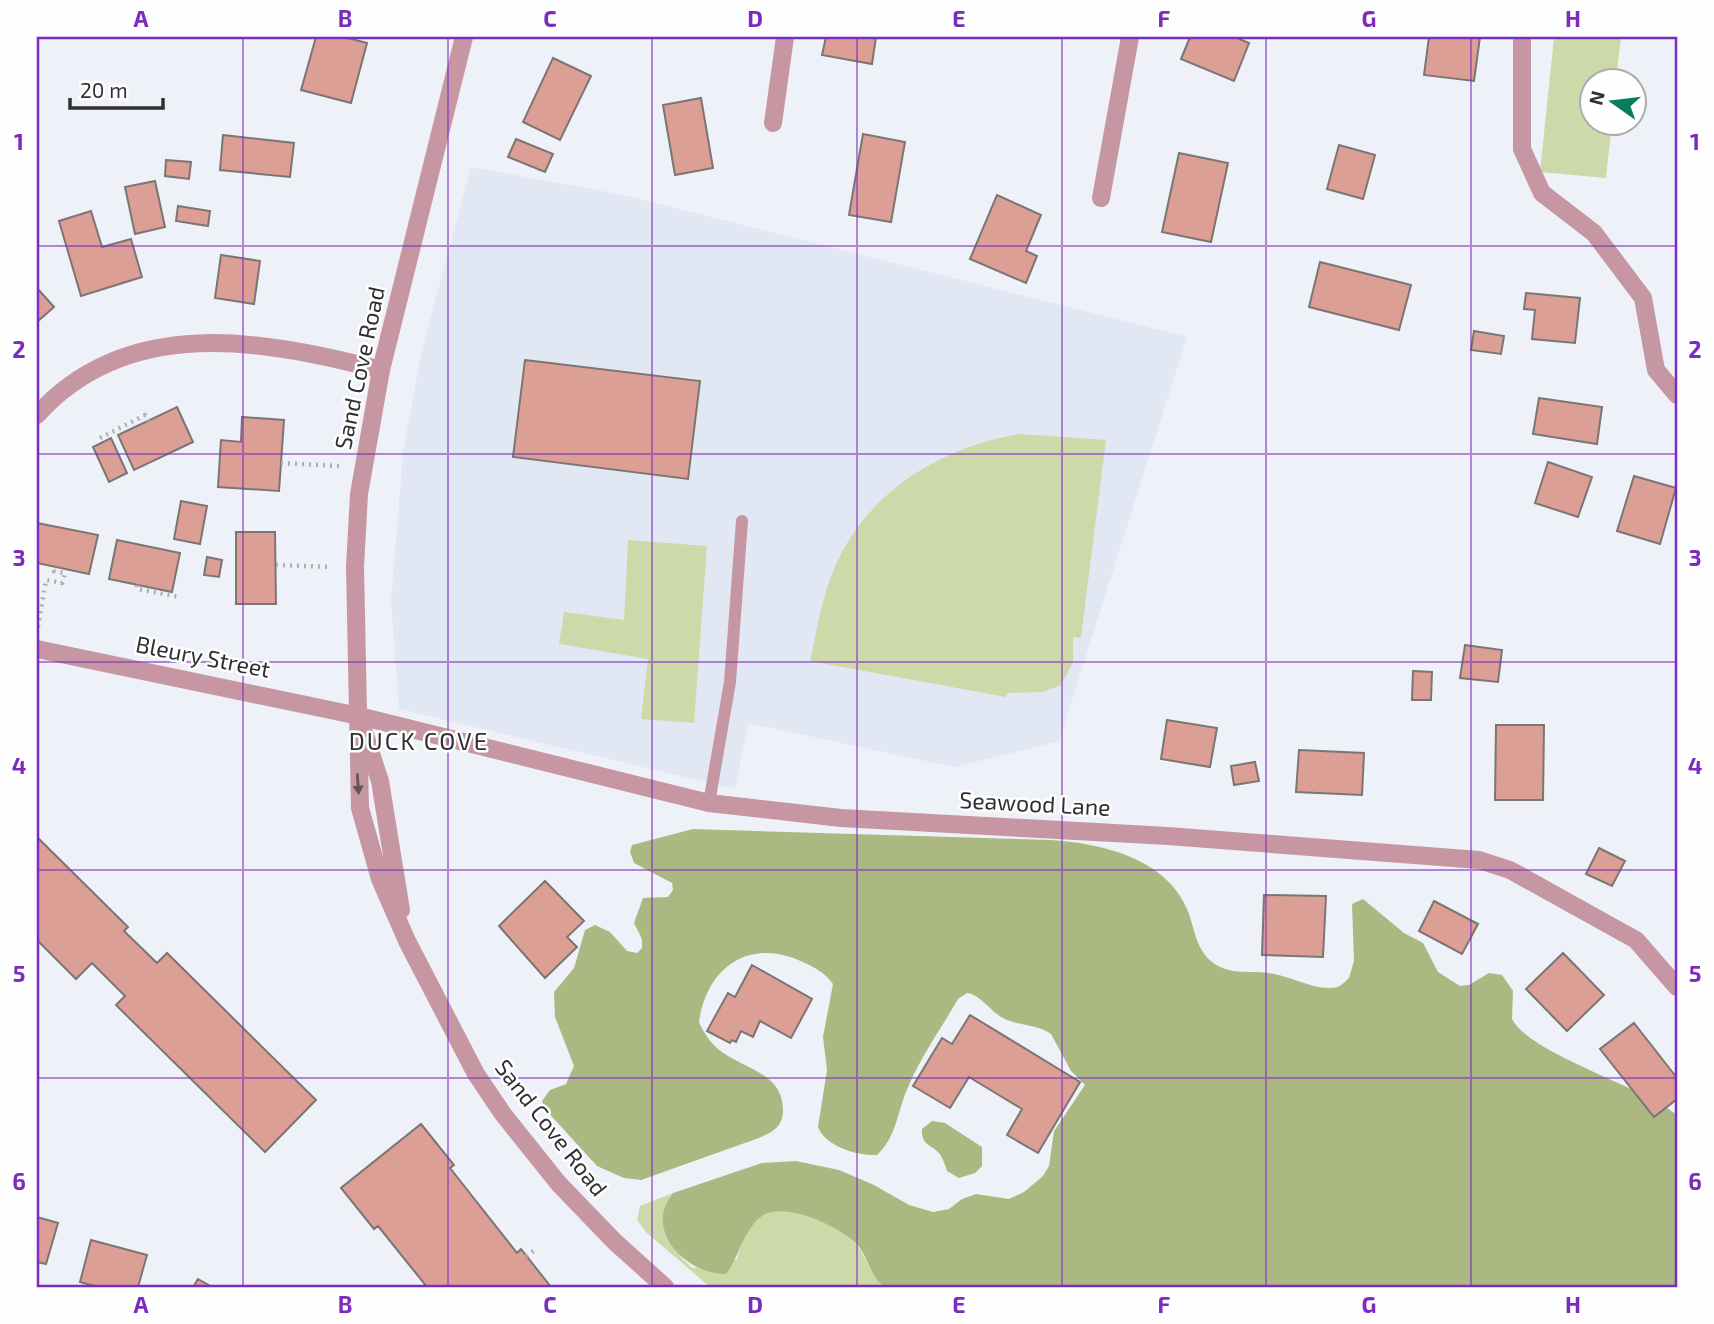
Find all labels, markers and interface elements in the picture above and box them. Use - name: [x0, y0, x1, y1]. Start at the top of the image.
- text: A: [133, 4, 149, 32]
- text: B: [338, 4, 352, 32]
- text: C: [543, 4, 557, 32]
- text: D: [747, 4, 763, 32]
- text: E: [952, 4, 966, 32]
- text: F: [1158, 4, 1171, 32]
- text: G: [1362, 4, 1376, 32]
- text: H: [1565, 4, 1581, 32]
- scale bar: [70, 66, 163, 110]
- north arrow: [1578, 66, 1648, 136]
- text: 20 m: [80, 77, 128, 102]
- text: N: [1583, 88, 1609, 107]
- text: 1: [14, 127, 24, 155]
- text: 1: [1690, 127, 1700, 155]
- street label: Sand Cove Road: [328, 284, 390, 452]
- text: 2: [12, 335, 26, 363]
- text: 2: [1688, 335, 1702, 363]
- text: 3: [12, 543, 26, 571]
- text: 3: [1688, 543, 1702, 571]
- street label: Bleury Street: [134, 629, 273, 683]
- district label: DUCK COVE: [349, 726, 489, 755]
- text: 4: [12, 751, 26, 779]
- text: 4: [1688, 751, 1702, 779]
- one-way arrow: [353, 774, 364, 796]
- street label: Seawood Lane: [959, 785, 1111, 821]
- text: 5: [13, 959, 25, 987]
- text: 5: [1689, 959, 1701, 987]
- street label: Sand Cove Road: [490, 1053, 614, 1201]
- text: 6: [12, 1167, 26, 1195]
- text: 6: [1688, 1167, 1702, 1195]
- text: A: [133, 1290, 149, 1318]
- text: B: [338, 1290, 352, 1318]
- text: C: [543, 1290, 557, 1318]
- text: D: [747, 1290, 763, 1318]
- text: E: [952, 1290, 966, 1318]
- text: F: [1158, 1290, 1171, 1318]
- text: G: [1362, 1290, 1376, 1318]
- text: H: [1565, 1290, 1581, 1318]

